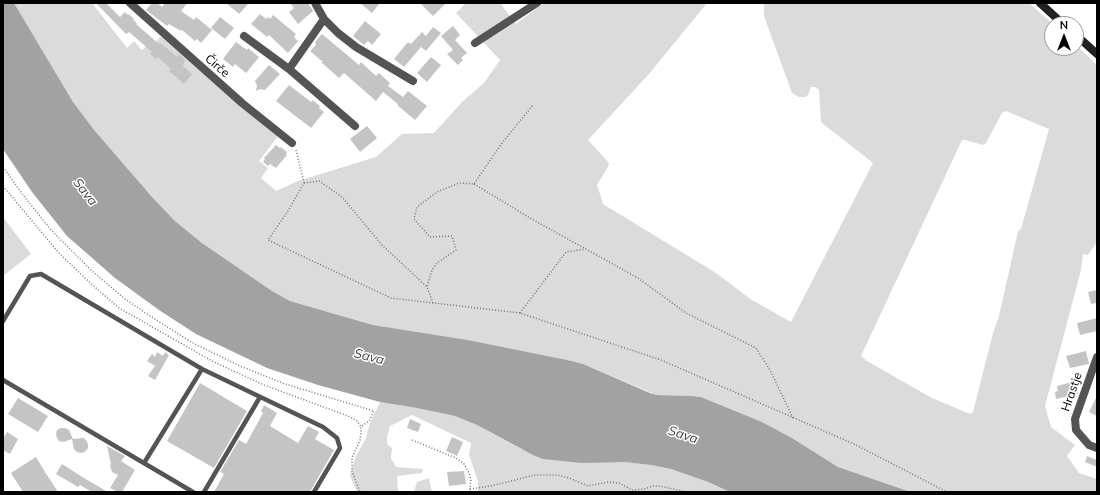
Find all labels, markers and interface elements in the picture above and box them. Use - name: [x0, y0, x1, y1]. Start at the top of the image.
- north arrow: [1044, 16, 1084, 56]
- text: N: [1060, 18, 1068, 32]
- street label: Čirče: [202, 51, 232, 81]
- water label: Sava: [69, 175, 101, 209]
- water label: Sava: [352, 346, 386, 368]
- street label: Hrastje: [1059, 371, 1085, 413]
- water label: Sava: [666, 423, 700, 447]

